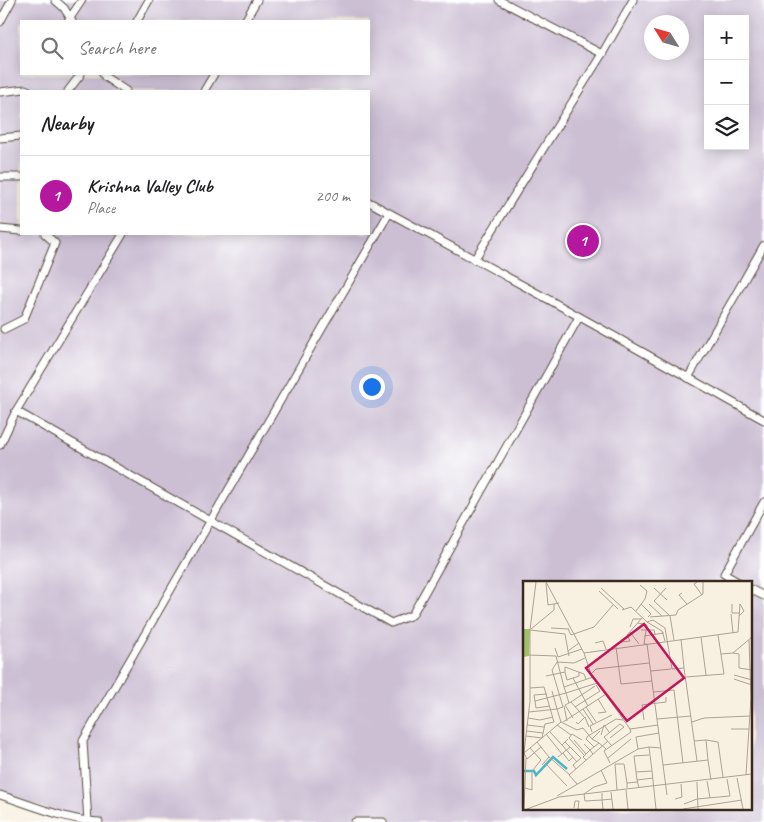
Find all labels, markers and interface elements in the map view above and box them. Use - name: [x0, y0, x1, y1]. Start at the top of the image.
- north arrow: [644, 15, 689, 60]
- map controls: [704, 15, 749, 150]
- button: +: [704, 15, 749, 60]
- search box: [20, 20, 370, 75]
- icon: search: [38, 34, 66, 62]
- text: Search here: [78, 36, 155, 60]
- button: −: [704, 60, 749, 105]
- button: layers: [704, 105, 749, 150]
- text: Nearby: [40, 110, 93, 136]
- text: Krishna Valley Club: [87, 174, 213, 198]
- text: 1: [52, 186, 60, 206]
- text: 200 m: [316, 186, 350, 206]
- text: Place: [87, 198, 115, 218]
- pin: 1: [567, 222, 599, 260]
- your location: [359, 374, 385, 400]
- inset map: [523, 581, 752, 810]

